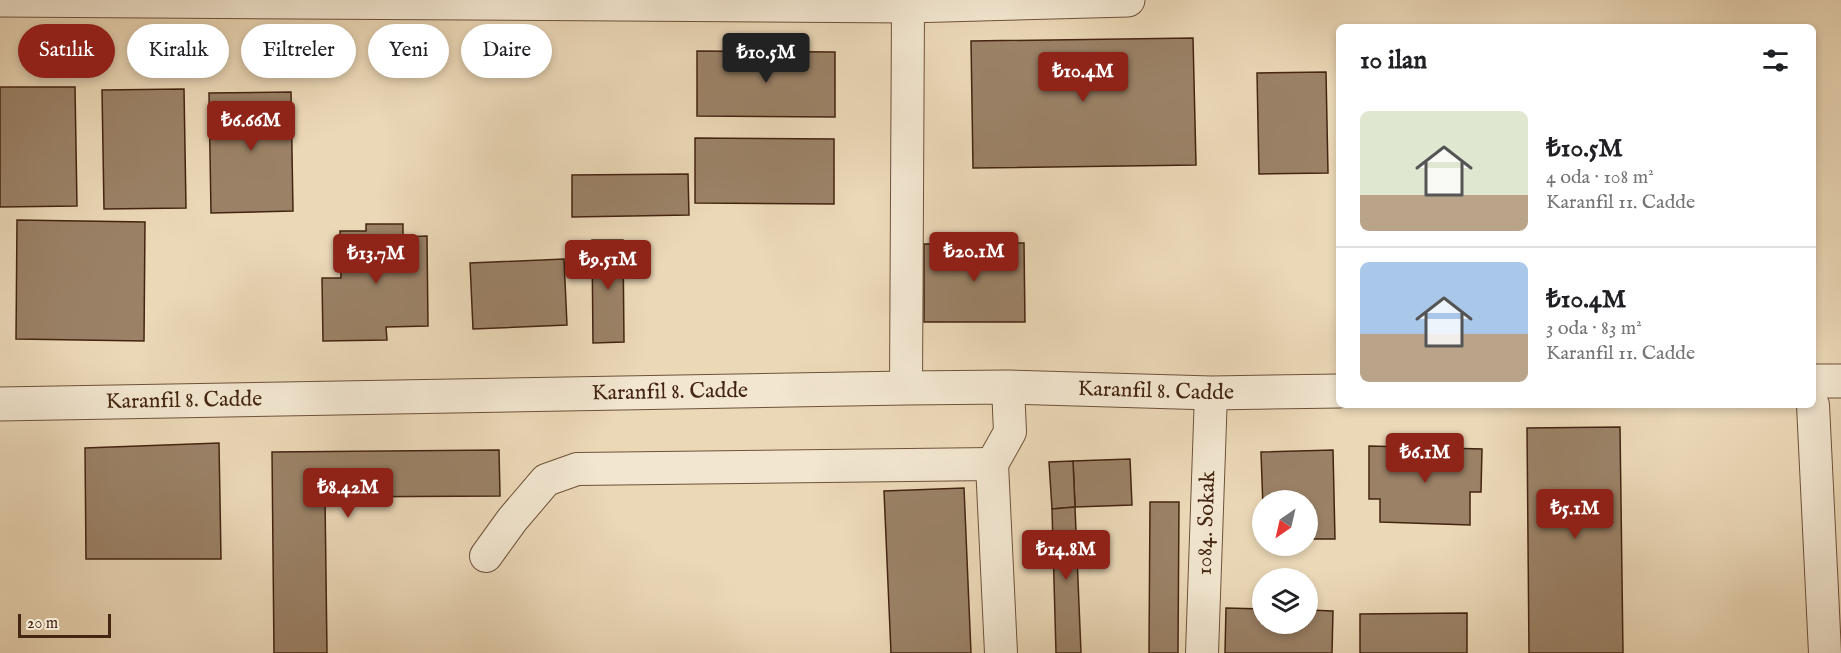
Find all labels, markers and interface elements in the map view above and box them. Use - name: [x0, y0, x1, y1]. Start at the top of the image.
- chip: Satılık: [18, 24, 115, 78]
- chip: Kiralık: [127, 24, 229, 78]
- chip: Filtreler: [241, 24, 356, 78]
- chip: Yeni: [368, 24, 449, 78]
- chip: Daire: [461, 24, 552, 78]
- pin: ₺10.5M: [717, 33, 815, 84]
- text: ₺10.5M: [737, 40, 795, 65]
- text: 10 ilan: [1360, 44, 1427, 77]
- icon: filters: [1759, 44, 1792, 77]
- pin: ₺10.4M: [1034, 52, 1132, 103]
- text: ₺10.4M: [1052, 59, 1114, 84]
- pin: ₺6.66M: [202, 101, 300, 152]
- text: ₺6.66M: [221, 108, 281, 133]
- text: ₺10.5M: [1546, 132, 1623, 165]
- icon: home: [1408, 135, 1480, 207]
- text: 4 oda · 108 m²: [1546, 165, 1654, 190]
- text: Karanfil 11. Cadde: [1546, 190, 1695, 215]
- pin: ₺20.1M: [925, 232, 1023, 283]
- pin: ₺13.7M: [327, 234, 425, 285]
- text: ₺20.1M: [943, 239, 1005, 264]
- pin: ₺9.51M: [559, 240, 657, 291]
- text: ₺13.7M: [347, 241, 405, 266]
- text: ₺9.51M: [579, 247, 637, 272]
- text: ₺10.4M: [1546, 283, 1626, 316]
- icon: home: [1408, 286, 1480, 358]
- text: 3 oda · 83 m²: [1546, 316, 1642, 341]
- text: Karanfil 11. Cadde: [1546, 341, 1695, 366]
- street label: Karanfil 8. Cadde: [1077, 375, 1234, 407]
- street label: Karanfil 8. Cadde: [591, 377, 748, 408]
- street label: Karanfil 8. Cadde: [105, 385, 262, 416]
- pin: ₺6.1M: [1383, 433, 1467, 484]
- text: ₺6.1M: [1400, 440, 1450, 465]
- pin: ₺8.42M: [299, 468, 397, 519]
- street label: 1084. Sokak: [1191, 470, 1222, 576]
- text: ₺8.42M: [317, 475, 379, 500]
- pin: ₺5.1M: [1533, 489, 1617, 540]
- north arrow: [1252, 490, 1318, 556]
- map controls: [1252, 490, 1318, 634]
- text: ₺5.1M: [1550, 496, 1600, 521]
- pin: ₺14.8M: [1017, 530, 1115, 581]
- text: ₺14.8M: [1036, 537, 1096, 562]
- button: layers: [1252, 568, 1318, 634]
- scale bar: [18, 611, 111, 638]
- text: 20 m: [27, 614, 58, 634]

